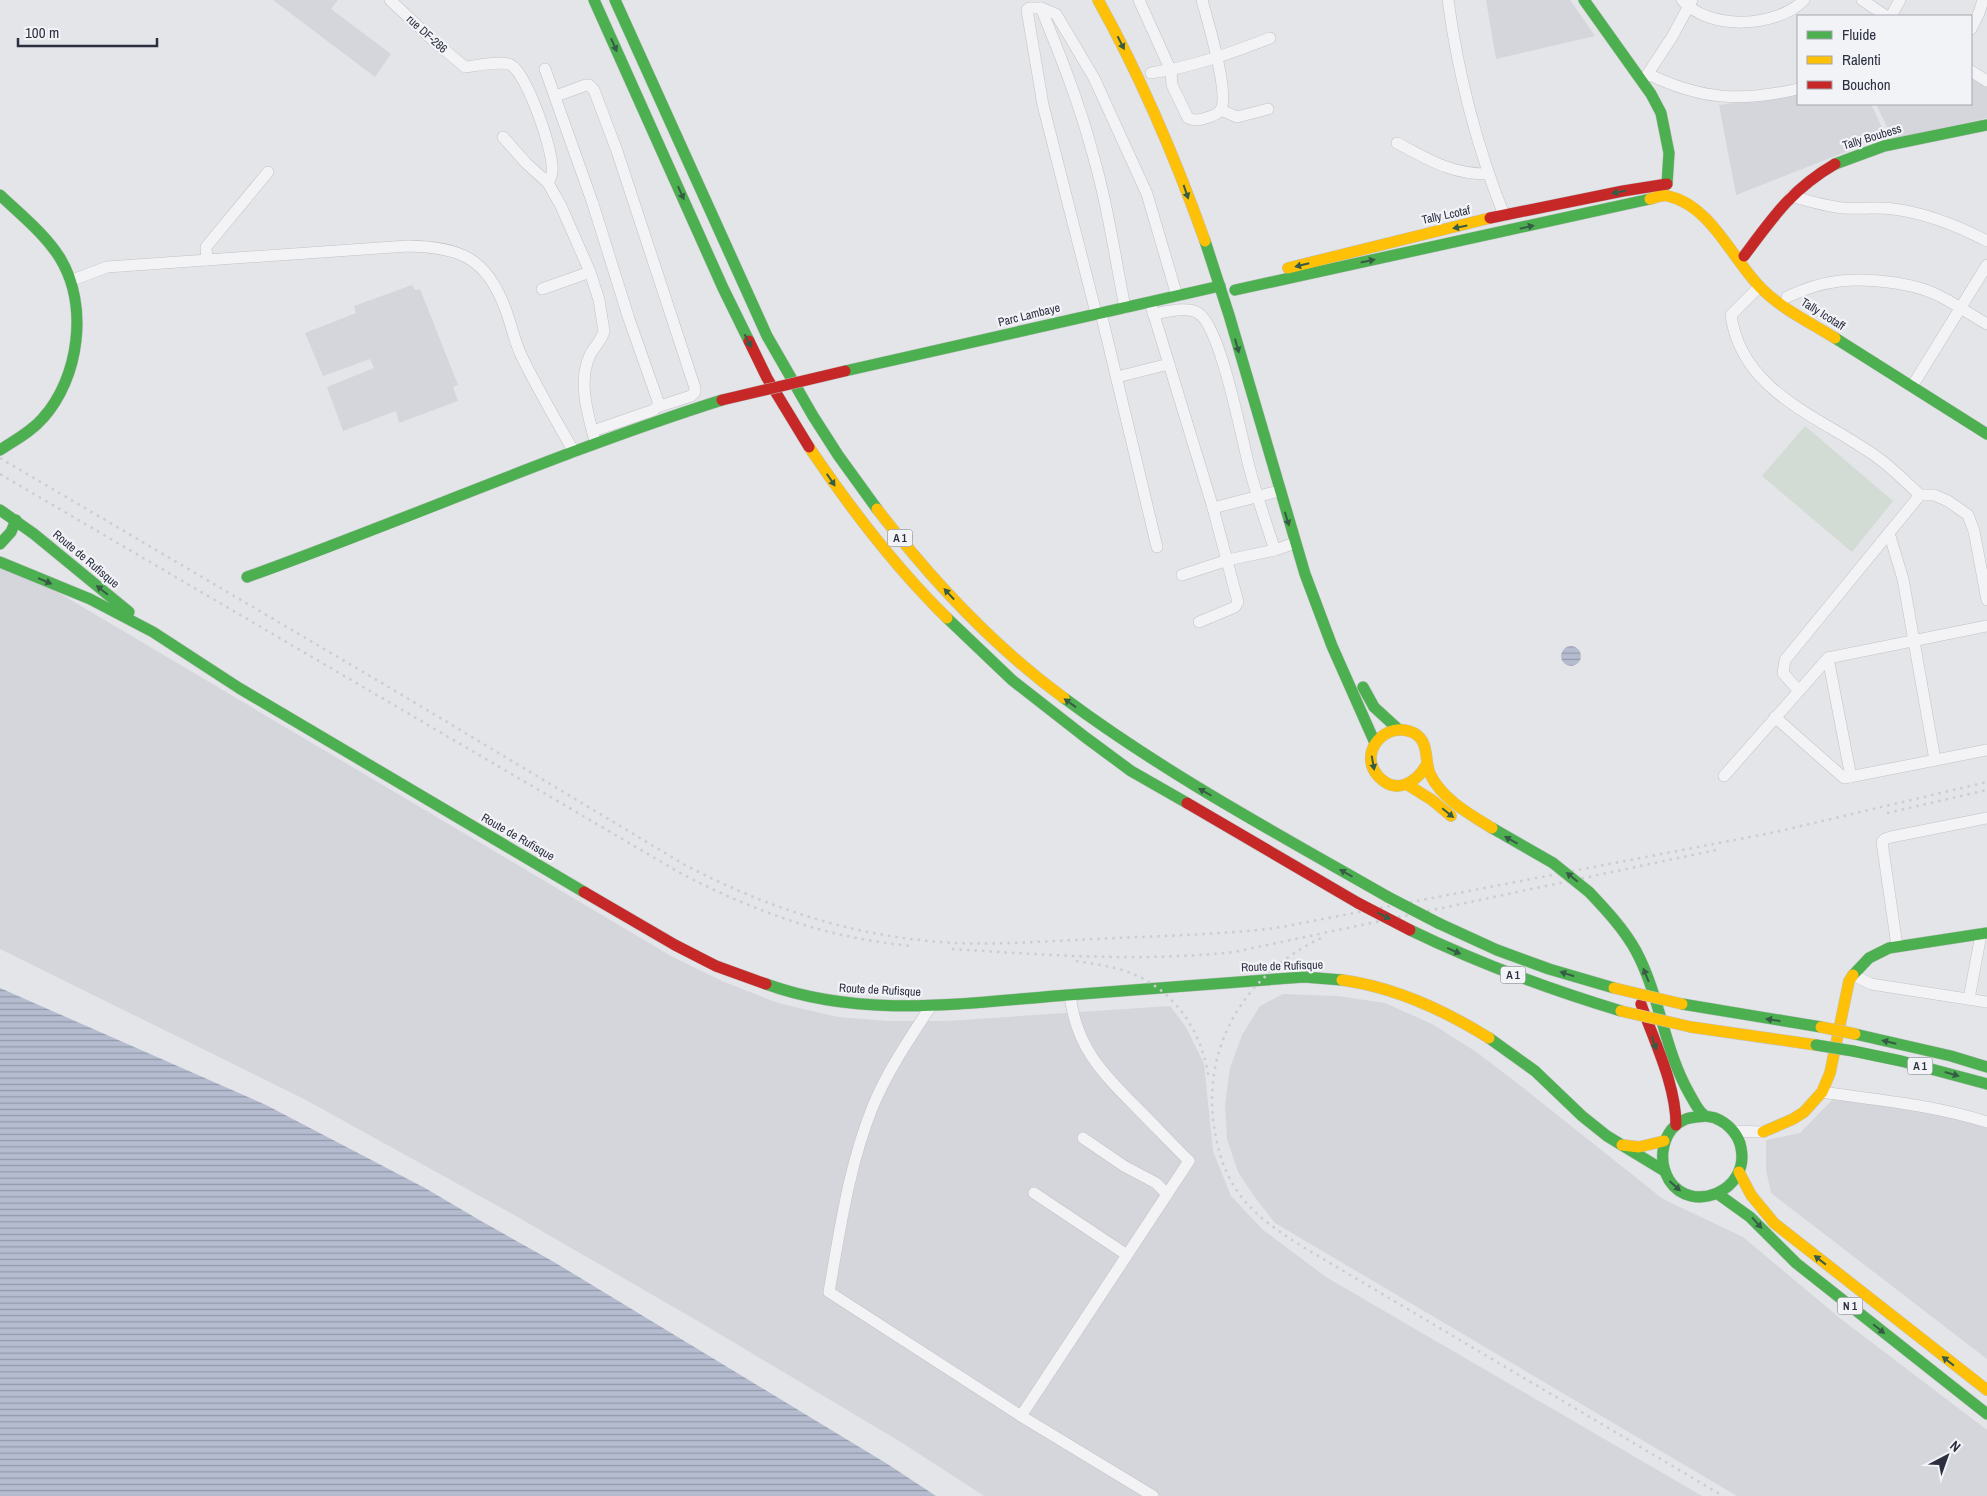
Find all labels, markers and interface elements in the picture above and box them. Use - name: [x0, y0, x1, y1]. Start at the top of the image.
- street label: rue DF-286: [403, 11, 451, 57]
- scale bar: [18, 15, 156, 47]
- legend: [1797, 15, 1972, 105]
- text: 100 m: [25, 22, 59, 43]
- text: Fluide: [1842, 24, 1876, 45]
- one-way arrow: [1117, 36, 1125, 50]
- one-way arrow: [610, 38, 618, 52]
- text: Ralenti: [1842, 49, 1881, 70]
- text: Bouchon: [1842, 74, 1891, 95]
- street label: Tally Boubess: [1841, 120, 1904, 154]
- one-way arrow: [1183, 184, 1191, 199]
- one-way arrow: [677, 186, 685, 200]
- one-way arrow: [1611, 188, 1626, 196]
- street label: Tally Lcotaf: [1420, 202, 1472, 228]
- one-way arrow: [1452, 223, 1468, 231]
- one-way arrow: [1519, 223, 1534, 231]
- one-way arrow: [1360, 257, 1375, 265]
- one-way arrow: [1295, 261, 1310, 269]
- street label: Tally Icotaff: [1798, 294, 1849, 334]
- street label: Parc Lambaye: [996, 300, 1062, 330]
- one-way arrow: [744, 333, 752, 348]
- one-way arrow: [1234, 339, 1242, 354]
- one-way arrow: [826, 473, 836, 487]
- one-way arrow: [1284, 512, 1292, 527]
- street label: Route de Rufisque: [49, 526, 123, 592]
- road number: A 1: [888, 530, 912, 546]
- one-way arrow: [38, 577, 52, 585]
- one-way arrow: [96, 585, 108, 596]
- one-way arrow: [943, 588, 955, 600]
- one-way arrow: [1063, 698, 1077, 708]
- one-way arrow: [1369, 755, 1377, 771]
- one-way arrow: [1198, 788, 1213, 796]
- one-way arrow: [1441, 808, 1454, 819]
- street label: Route de Rufisque: [478, 810, 558, 864]
- one-way arrow: [1503, 836, 1518, 844]
- one-way arrow: [1340, 869, 1353, 878]
- one-way arrow: [1566, 871, 1579, 882]
- one-way arrow: [1377, 912, 1391, 920]
- one-way arrow: [1447, 947, 1461, 955]
- street label: Route de Rufisque: [1241, 957, 1323, 975]
- road number: A 1: [1500, 966, 1526, 984]
- one-way arrow: [1641, 968, 1649, 982]
- one-way arrow: [1559, 970, 1574, 978]
- street label: Route de Rufisque: [839, 980, 921, 1000]
- one-way arrow: [1764, 1015, 1780, 1023]
- one-way arrow: [1651, 1036, 1659, 1051]
- one-way arrow: [1881, 1038, 1896, 1046]
- road number: A 1: [1908, 1058, 1932, 1074]
- one-way arrow: [1944, 1070, 1959, 1078]
- one-way arrow: [1669, 1180, 1681, 1192]
- one-way arrow: [1751, 1216, 1762, 1229]
- one-way arrow: [1813, 1255, 1827, 1265]
- road number: N 1: [1838, 1298, 1862, 1314]
- one-way arrow: [1872, 1324, 1885, 1335]
- one-way arrow: [1942, 1355, 1955, 1366]
- north arrow: [1922, 1431, 1972, 1481]
- text: N: [1946, 1437, 1965, 1456]

